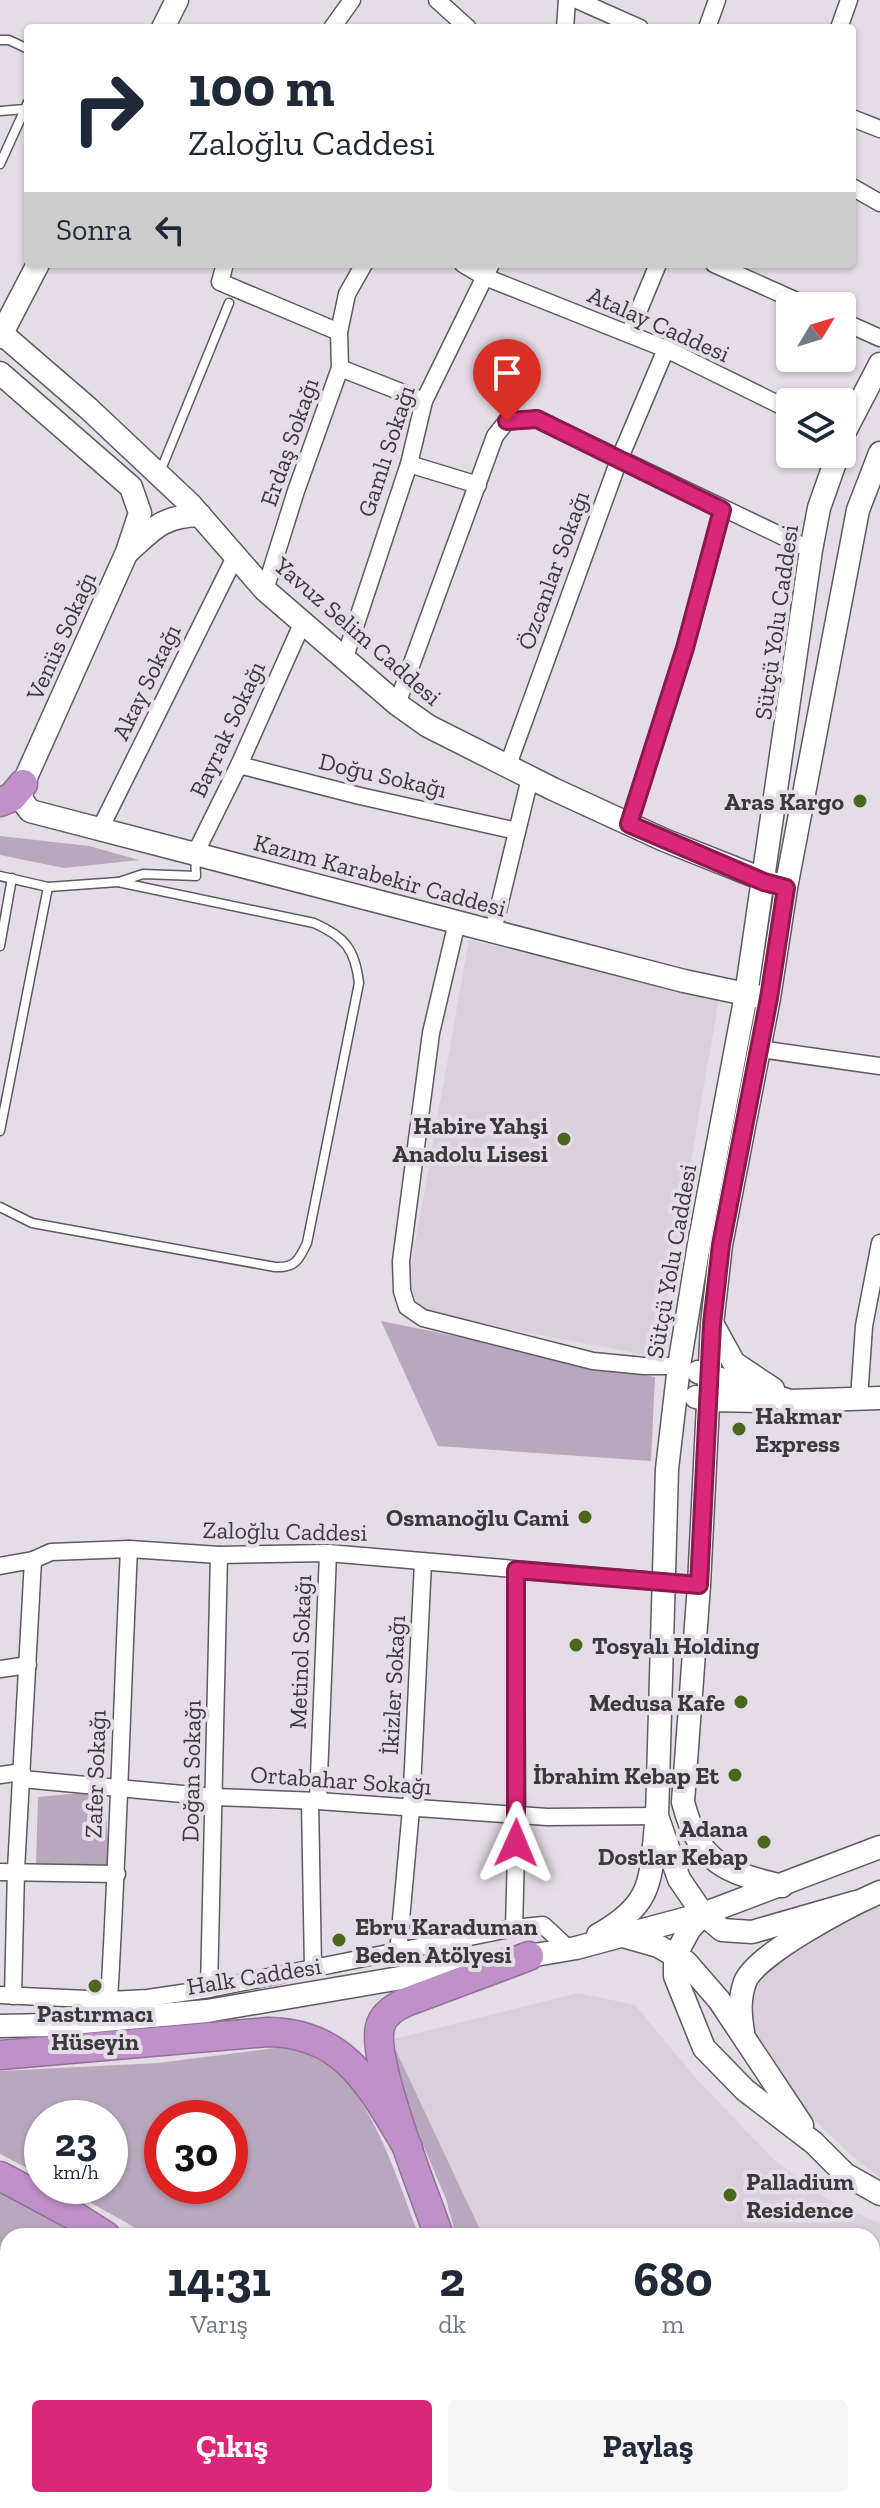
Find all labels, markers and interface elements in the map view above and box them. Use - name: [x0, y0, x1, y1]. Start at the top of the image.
- text: 100 m: [188, 53, 335, 120]
- icon: right: [56, 56, 160, 160]
- text: Zaloğlu Caddesi: [188, 121, 435, 164]
- icon: left: [148, 208, 192, 252]
- text: Sonra: [56, 212, 132, 248]
- street label: Atalay Caddesi: [584, 280, 735, 368]
- north arrow: [776, 292, 856, 372]
- map controls: [776, 292, 856, 468]
- pin: [473, 339, 541, 421]
- icon: arrive: [485, 351, 529, 395]
- street label: Erdaş Sokağı: [253, 374, 325, 510]
- street label: Gamlı Sokağı: [351, 381, 421, 520]
- button: layers: [776, 388, 856, 468]
- street label: Özcanlar Sokağı: [511, 486, 595, 654]
- street label: Sütçü Yolu Caddesi: [748, 522, 804, 721]
- street label: Yavuz Selim Caddesi: [268, 550, 448, 712]
- street label: Venüs Sokağı: [19, 567, 102, 706]
- street label: Akay Sokağı: [106, 619, 187, 745]
- street label: Bayrak Sokağı: [183, 656, 271, 802]
- street label: Doğu Sokağı: [316, 746, 450, 804]
- place label: Aras Kargo: [724, 787, 844, 816]
- marker: Aras Kargo: [851, 792, 869, 810]
- street label: Kazım Karabekir Caddesi: [251, 827, 510, 923]
- place label: Habire Yahşi Anadolu Lisesi: [392, 1111, 548, 1168]
- marker: Habire Yahşi Anadolu Lisesi: [555, 1130, 573, 1148]
- street label: Sütçü Yolu Caddesi: [640, 1161, 702, 1360]
- place label: Hakmar Express: [755, 1401, 843, 1458]
- marker: Hakmar Express: [730, 1420, 748, 1438]
- place label: Osmanoğlu Cami: [386, 1503, 569, 1532]
- marker: Osmanoğlu Cami: [576, 1508, 594, 1526]
- street label: Zaloğlu Caddesi: [202, 1515, 368, 1547]
- street label: Metinol Sokağı: [283, 1574, 317, 1730]
- street label: İkizler Sokağı: [375, 1614, 411, 1756]
- place label: Tosyalı Holding: [592, 1631, 760, 1660]
- marker: Tosyalı Holding: [567, 1636, 585, 1654]
- place label: Medusa Kafe: [589, 1688, 725, 1717]
- marker: Medusa Kafe: [732, 1693, 750, 1711]
- street label: Doğan Sokağı: [175, 1699, 207, 1842]
- street label: Zafer Sokağı: [78, 1709, 112, 1839]
- street label: Ortabahar Sokağı: [249, 1759, 433, 1801]
- place label: İbrahim Kebap Et: [533, 1761, 719, 1790]
- marker: İbrahim Kebap Et: [726, 1766, 744, 1784]
- position arrow: [474, 1801, 558, 1885]
- place label: Adana Dostlar Kebap: [598, 1814, 748, 1871]
- marker: Adana Dostlar Kebap: [755, 1833, 773, 1851]
- place label: Ebru Karaduman Beden Atölyesi: [355, 1912, 538, 1969]
- marker: Ebru Karaduman Beden Atölyesi: [330, 1931, 348, 1949]
- street label: Halk Caddesi: [185, 1951, 324, 2001]
- marker: Pastırmacı Hüseyin: [86, 1977, 104, 1995]
- place label: Pastırmacı Hüseyin: [37, 1999, 153, 2056]
- speed limit sign: 30: [144, 2100, 248, 2204]
- text: 23: [55, 2118, 97, 2166]
- text: km/h: [53, 2160, 99, 2184]
- place label: Palladium Residence: [746, 2167, 854, 2224]
- marker: Palladium Residence: [721, 2186, 739, 2204]
- text: 14:31: [167, 2251, 271, 2308]
- text: 2: [439, 2251, 465, 2308]
- text: 680: [633, 2251, 713, 2308]
- text: Varış: [190, 2308, 248, 2340]
- text: dk: [438, 2308, 466, 2340]
- text: m: [662, 2308, 684, 2340]
- button: Çıkış: [32, 2400, 432, 2492]
- button: Paylaş: [448, 2400, 848, 2492]

